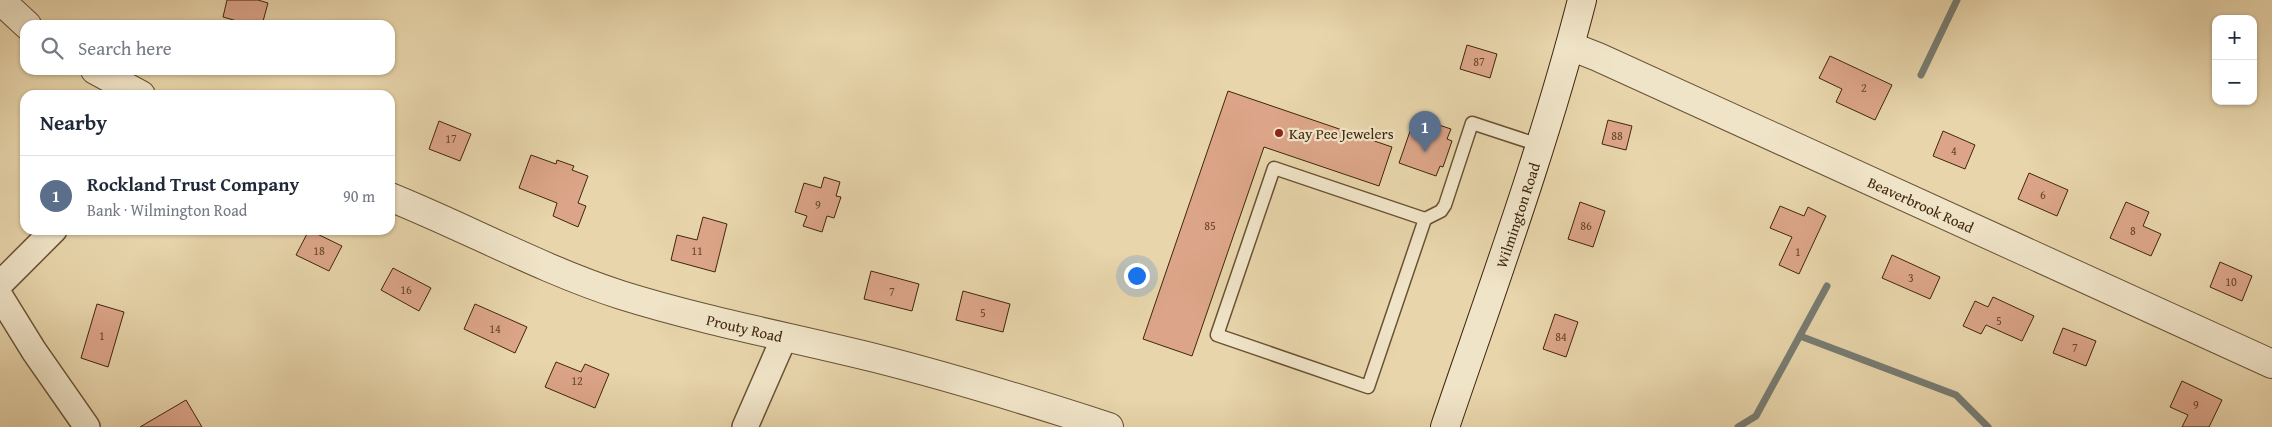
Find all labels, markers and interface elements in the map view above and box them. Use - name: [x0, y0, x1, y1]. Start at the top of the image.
- map controls: [2212, 15, 2257, 105]
- button: +: [2212, 15, 2257, 60]
- search box: [20, 20, 395, 75]
- icon: search: [38, 34, 66, 62]
- text: Search here: [78, 34, 172, 62]
- house number: 87: [1473, 53, 1485, 70]
- button: −: [2212, 60, 2257, 105]
- house number: 2: [1861, 79, 1867, 96]
- text: Nearby: [40, 107, 107, 138]
- pin: 1: [1409, 111, 1441, 152]
- place label: Kay Pee Jewelers: [1289, 123, 1394, 144]
- marker: Kay Pee Jewelers: [1273, 127, 1285, 139]
- house number: 88: [1611, 127, 1623, 144]
- house number: 17: [445, 130, 457, 147]
- house number: 4: [1951, 142, 1957, 159]
- street label: Wilmington Road: [1490, 160, 1545, 270]
- text: Rockland Trust Company: [87, 170, 299, 198]
- street label: Beaverbrook Road: [1865, 171, 1977, 237]
- text: 1: [52, 184, 60, 208]
- text: 90 m: [343, 184, 375, 208]
- house number: 6: [2040, 186, 2046, 203]
- house number: 9: [815, 196, 821, 213]
- text: Bank · Wilmington Road: [87, 198, 247, 222]
- house number: 85: [1204, 217, 1216, 234]
- house number: 86: [1580, 217, 1592, 234]
- house number: 8: [2130, 222, 2136, 239]
- house number: 18: [313, 242, 325, 259]
- house number: 11: [691, 242, 703, 259]
- house number: 1: [1795, 243, 1801, 260]
- your location: [1124, 263, 1150, 289]
- house number: 3: [1908, 269, 1914, 286]
- house number: 10: [2225, 273, 2237, 290]
- house number: 16: [400, 281, 412, 298]
- house number: 7: [889, 283, 895, 300]
- house number: 5: [980, 304, 986, 321]
- street label: Prouty Road: [705, 309, 785, 347]
- house number: 5: [1996, 312, 2002, 329]
- house number: 14: [489, 320, 501, 337]
- house number: 1: [99, 327, 105, 344]
- house number: 84: [1555, 328, 1567, 345]
- house number: 7: [2072, 339, 2078, 356]
- house number: 12: [571, 372, 583, 389]
- house number: 9: [2193, 396, 2199, 413]

